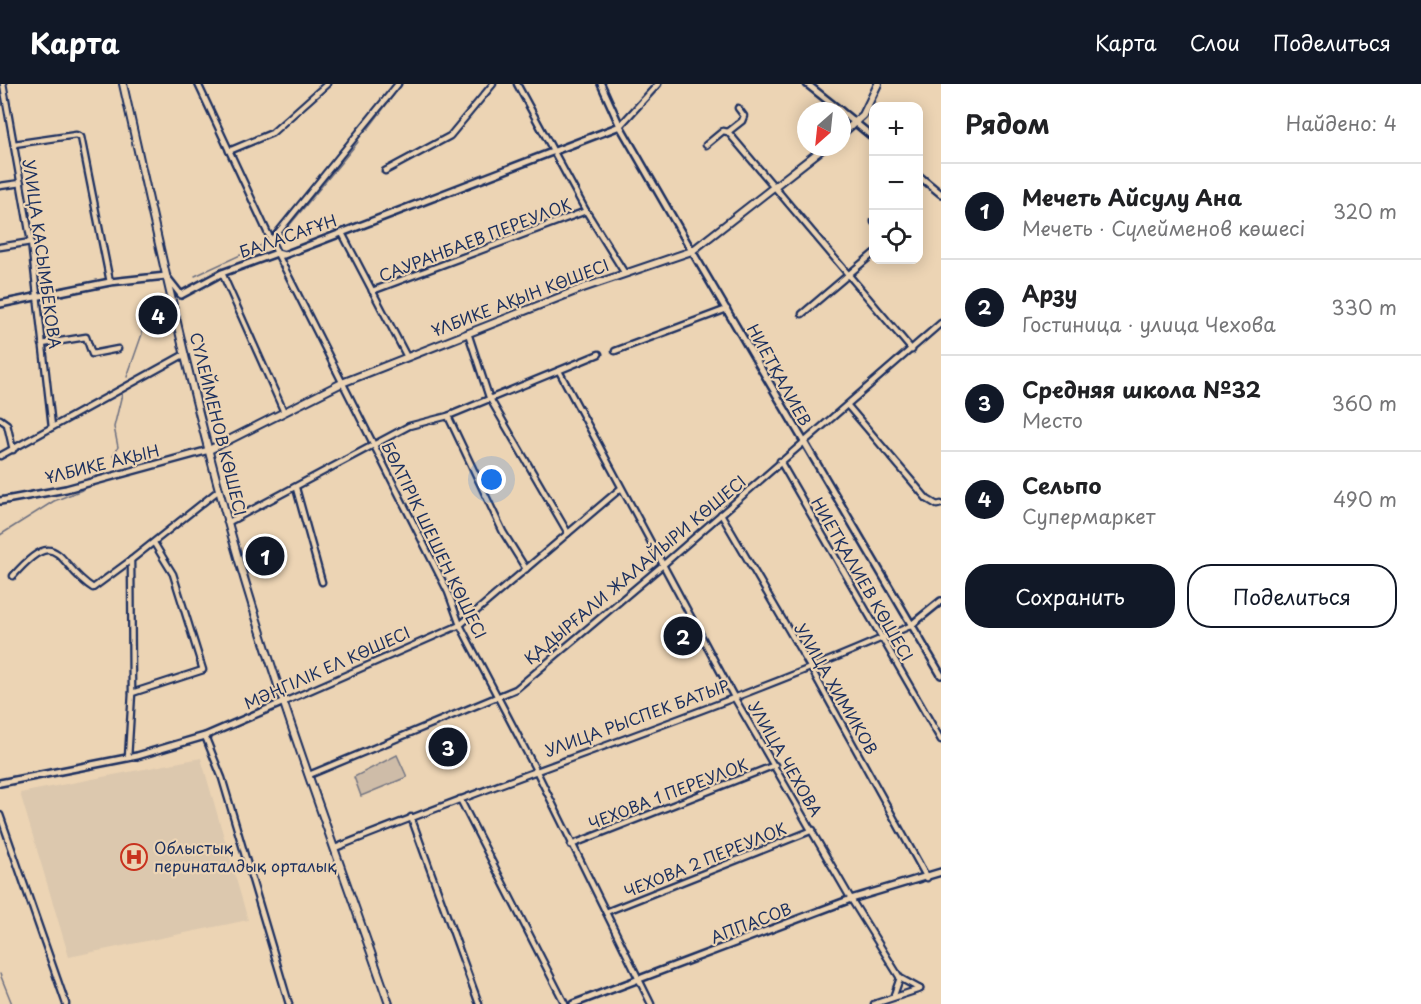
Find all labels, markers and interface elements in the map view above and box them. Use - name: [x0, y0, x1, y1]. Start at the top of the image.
- text: Карта: [30, 21, 120, 64]
- text: Карта: [1095, 26, 1157, 58]
- text: Слои: [1190, 26, 1240, 58]
- text: Поделиться: [1273, 26, 1391, 58]
- north arrow: [797, 102, 851, 156]
- map controls: [869, 102, 923, 264]
- button: +: [869, 102, 923, 156]
- text: Рядом: [965, 104, 1050, 143]
- text: Найдено: 4: [1286, 108, 1397, 138]
- button: −: [869, 156, 923, 210]
- street label: УЛИЦА КАСЫМБЕКОВА: [18, 158, 68, 351]
- text: Мечеть Айсулу Ана: [1022, 180, 1242, 213]
- street label: САУРАНБАЕВ ПЕРЕУЛОК: [375, 191, 574, 287]
- text: 1: [980, 196, 989, 226]
- text: 320 m: [1333, 196, 1397, 226]
- street label: БАЛАСАҒҰН: [236, 207, 340, 263]
- button: locate: [869, 210, 923, 264]
- text: Мечеть · Сүлейменов көшесі: [1022, 213, 1305, 243]
- street label: ҰЛБИКЕ АҚЫН КӨШЕСІ: [427, 252, 612, 342]
- text: Арзу: [1022, 276, 1077, 309]
- pin: 4: [138, 292, 178, 338]
- text: 2: [977, 292, 992, 322]
- text: 330 m: [1331, 292, 1397, 322]
- text: Гостиница · улица Чехова: [1022, 309, 1276, 339]
- street label: НИЕТҚАЛИЕВ: [742, 319, 818, 430]
- street label: СҮЛЕЙМЕНОВ КӨШЕСІ: [185, 329, 253, 518]
- text: Средняя школа №32: [1022, 372, 1261, 405]
- text: 3: [978, 388, 991, 418]
- text: 360 m: [1331, 388, 1397, 418]
- text: Место: [1022, 405, 1083, 435]
- street label: ҰЛБИКЕ АҚЫН: [42, 437, 161, 489]
- street label: БӨЛТІРІК ШЕШЕН КӨШЕСІ: [377, 437, 493, 642]
- your location: [477, 465, 506, 494]
- text: Сельпо: [1022, 468, 1102, 501]
- street label: ҚАДЫРҒАЛИ ЖАЛАЙЫРИ КӨШЕСІ: [518, 469, 751, 669]
- text: 4: [978, 484, 991, 514]
- text: 490 m: [1333, 484, 1397, 514]
- street label: НИЕТҚАЛИЕВ КӨШЕСІ: [806, 492, 920, 665]
- text: Супермаркет: [1022, 501, 1155, 531]
- pin: 1: [246, 534, 284, 578]
- button: Сохранить: [965, 564, 1175, 628]
- button: Поделиться: [1187, 564, 1397, 628]
- pin: 2: [664, 614, 702, 658]
- street label: УЛИЦА ХИМИКОВ: [789, 618, 884, 759]
- street label: МӘҢГІЛІК ЕЛ КӨШЕСІ: [240, 620, 413, 714]
- street label: УЛИЦА РЫСПЕК БАТЫР: [541, 672, 733, 762]
- street label: УЛИЦА ЧЕХОВА: [743, 696, 829, 821]
- pin: 3: [428, 724, 468, 770]
- street label: ЧЕХОВА 1 ПЕРЕУЛОК: [584, 752, 751, 835]
- street label: ЧЕХОВА 2 ПЕРЕУЛОК: [620, 815, 789, 903]
- place label: Облыстық перинаталдық орталық: [154, 835, 337, 877]
- hospital icon: Облыстық перинаталдық орталық: [119, 842, 149, 872]
- street label: АППАСОВ: [707, 896, 795, 949]

